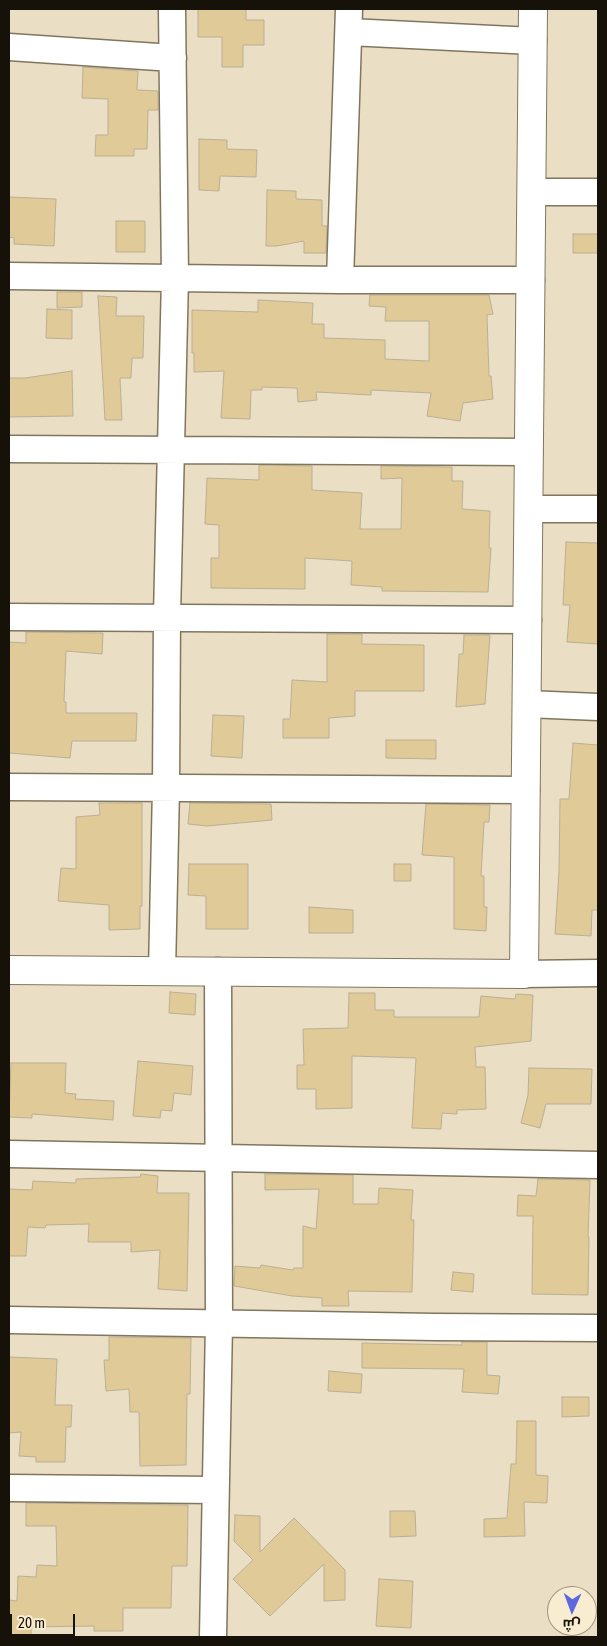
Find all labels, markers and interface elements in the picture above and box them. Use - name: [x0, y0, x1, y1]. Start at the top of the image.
- north arrow: [547, 1586, 597, 1636]
- scale bar: [12, 1604, 78, 1636]
- text: 20 m: [18, 1614, 45, 1631]
- text: ش: [562, 1617, 581, 1633]

